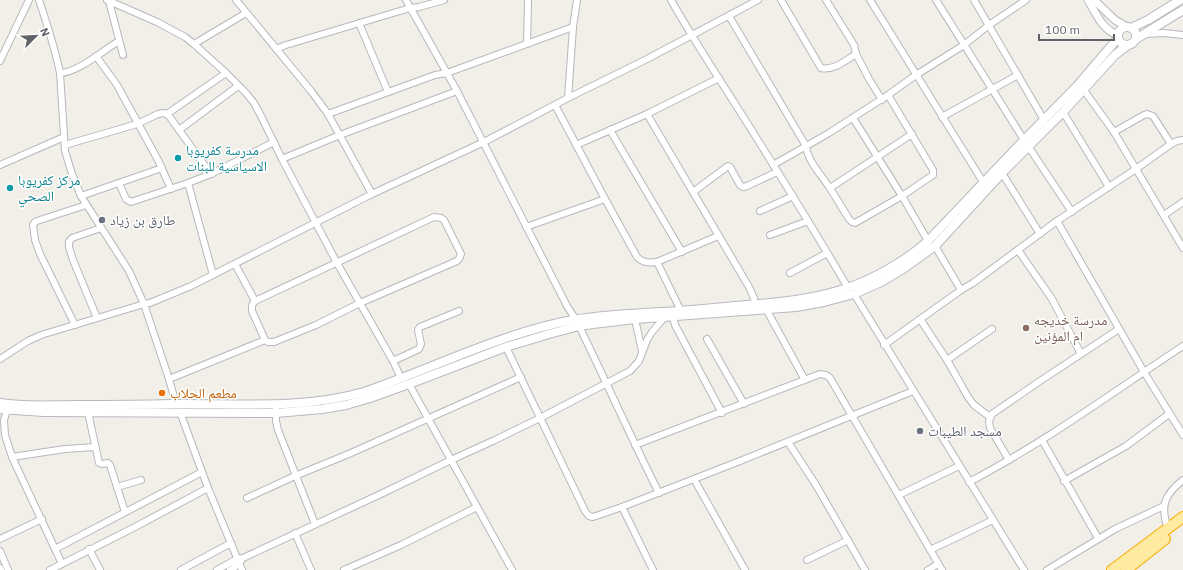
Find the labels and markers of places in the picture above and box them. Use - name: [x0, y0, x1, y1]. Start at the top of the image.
- place label: مدرسة كفريوبا الاسياسية للبنات: [186, 141, 267, 175]
- marker: مدرسة كفريوبا الاسياسية للبنات: [173, 153, 183, 163]
- place label: مركز كفريوبا الصحي: [18, 171, 80, 208]
- marker: مركز كفريوبا الصحي: [5, 183, 15, 193]
- place label: طارق بن زياد: [110, 211, 175, 229]
- marker: طارق بن زياد: [97, 215, 107, 225]
- place label: مدرسة خديجه ام المؤنين: [1034, 311, 1107, 346]
- marker: مدرسة خديجه ام المؤنين: [1021, 323, 1031, 333]
- place label: مطعم الحلاب: [170, 384, 237, 403]
- marker: مطعم الحلاب: [157, 388, 167, 398]
- place label: مسجد الطيبات: [928, 422, 1002, 440]
- marker: مسجد الطيبات: [915, 426, 925, 436]

